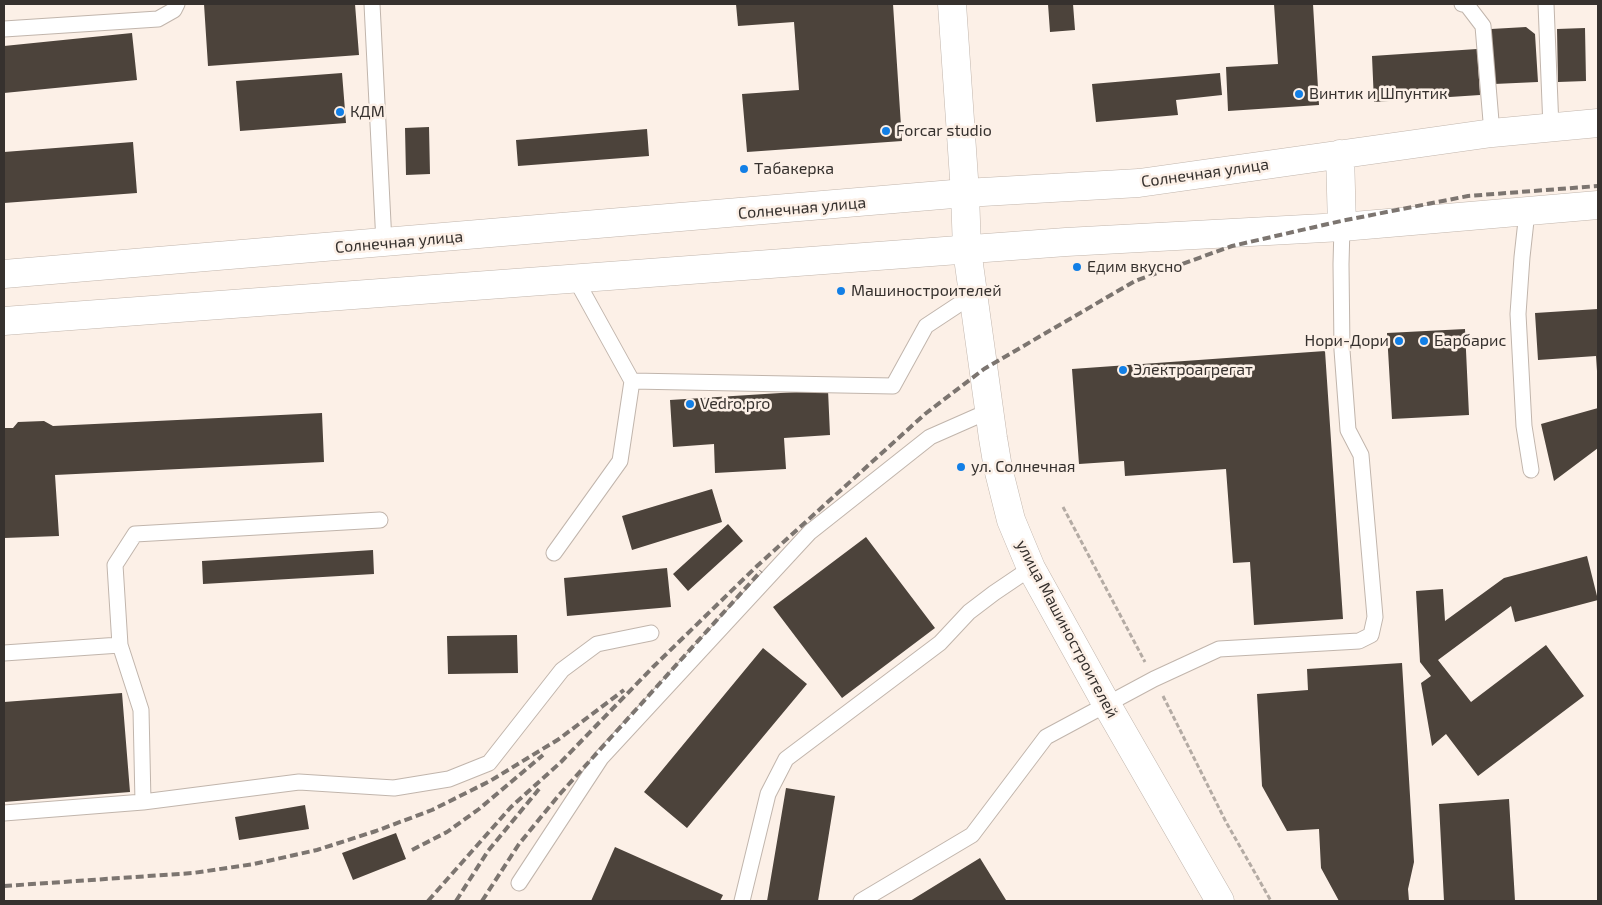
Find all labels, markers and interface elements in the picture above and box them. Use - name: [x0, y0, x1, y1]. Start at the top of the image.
- place label: Винтик и Шпунтик: [1309, 84, 1448, 104]
- marker: Винтик и Шпунтик: [1293, 88, 1305, 100]
- place label: КДМ: [350, 102, 385, 122]
- marker: КДМ: [334, 106, 346, 118]
- place label: Forcar studio: [896, 121, 992, 141]
- marker: Forcar studio: [880, 125, 892, 137]
- street label: Солнечная улица: [1140, 155, 1270, 191]
- place label: Табакерка: [754, 159, 834, 179]
- marker: Табакерка: [738, 163, 750, 175]
- street label: Солнечная улица: [737, 193, 867, 223]
- street label: Солнечная улица: [334, 227, 464, 257]
- place label: Едим вкусно: [1087, 257, 1182, 277]
- marker: Едим вкусно: [1071, 261, 1083, 273]
- place label: Машиностроителей: [851, 281, 1002, 301]
- marker: Машиностроителей: [835, 285, 847, 297]
- place label: Нори-Дори: [1304, 331, 1389, 351]
- place label: Барбарис: [1434, 331, 1506, 351]
- marker: Нори-Дори: [1393, 335, 1405, 347]
- marker: Барбарис: [1418, 335, 1430, 347]
- place label: Электроагрегат: [1133, 360, 1253, 380]
- marker: Электроагрегат: [1117, 364, 1129, 376]
- place label: Vedro.pro: [700, 394, 770, 414]
- marker: Vedro.pro: [684, 398, 696, 410]
- place label: ул. Солнечная: [971, 457, 1075, 477]
- marker: ул. Солнечная: [955, 461, 967, 473]
- street label: улица Машиностроителей: [1012, 537, 1122, 721]

